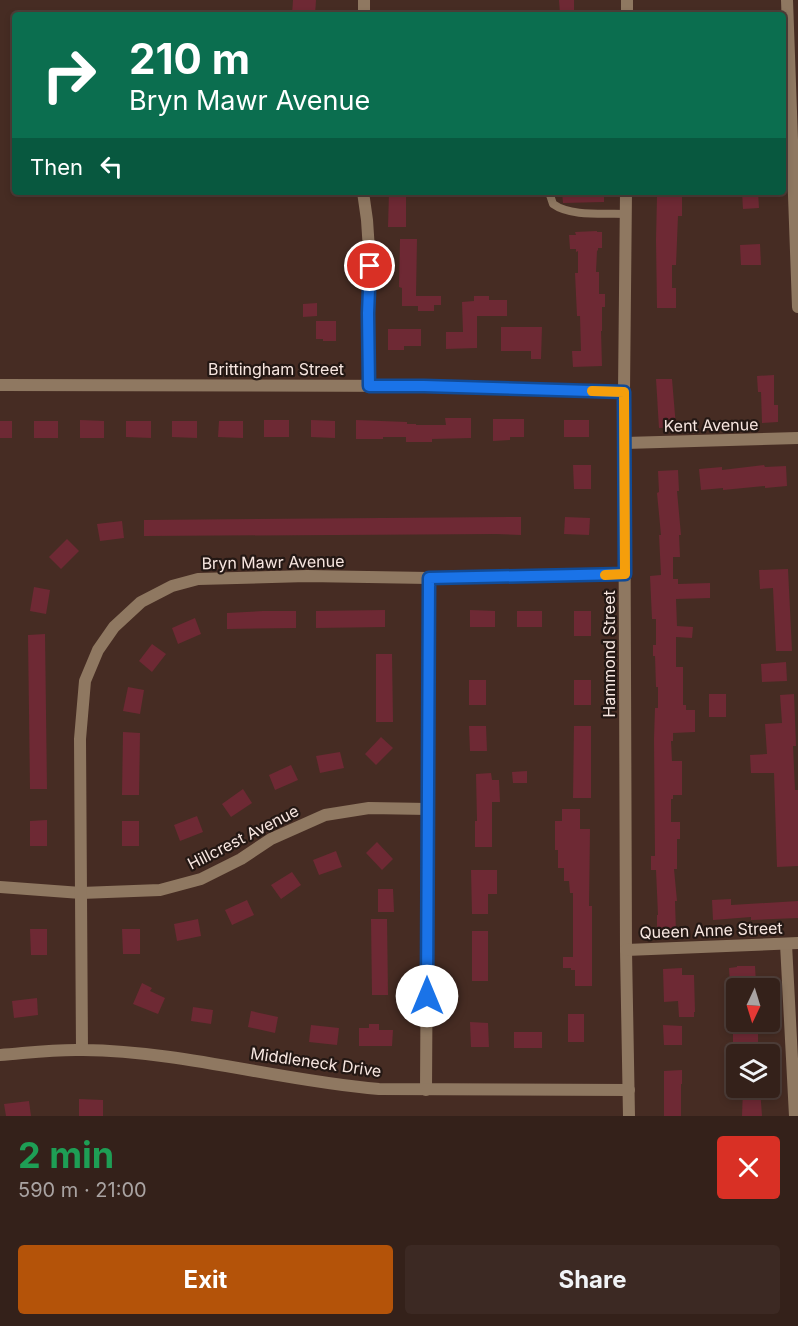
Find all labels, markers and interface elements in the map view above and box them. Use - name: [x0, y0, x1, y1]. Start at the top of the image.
- text: 210 m: [129, 33, 250, 84]
- icon: right: [30, 36, 108, 114]
- text: Bryn Mawr Avenue: [129, 84, 370, 117]
- icon: left: [95, 150, 128, 183]
- text: Then: [30, 154, 83, 180]
- pin: [344, 240, 395, 291]
- icon: arrive: [353, 249, 386, 282]
- street label: Brittingham Street: [208, 359, 344, 379]
- street label: Kent Avenue: [663, 414, 759, 436]
- street label: Bryn Mawr Avenue: [201, 551, 345, 573]
- street label: Hammond Street: [599, 590, 619, 718]
- street label: Hillcrest Avenue: [184, 800, 302, 874]
- street label: Queen Anne Street: [639, 918, 783, 942]
- position arrow: [395, 964, 459, 1028]
- north arrow: [726, 978, 780, 1032]
- map controls: [726, 978, 780, 1098]
- street label: Middleneck Drive: [249, 1043, 383, 1081]
- button: layers: [726, 1044, 780, 1098]
- text: 2 min: [18, 1133, 114, 1177]
- button: close: [717, 1136, 780, 1199]
- text: 590 m · 21:00: [18, 1178, 147, 1202]
- button: Exit: [18, 1245, 393, 1314]
- button: Share: [405, 1245, 780, 1314]

